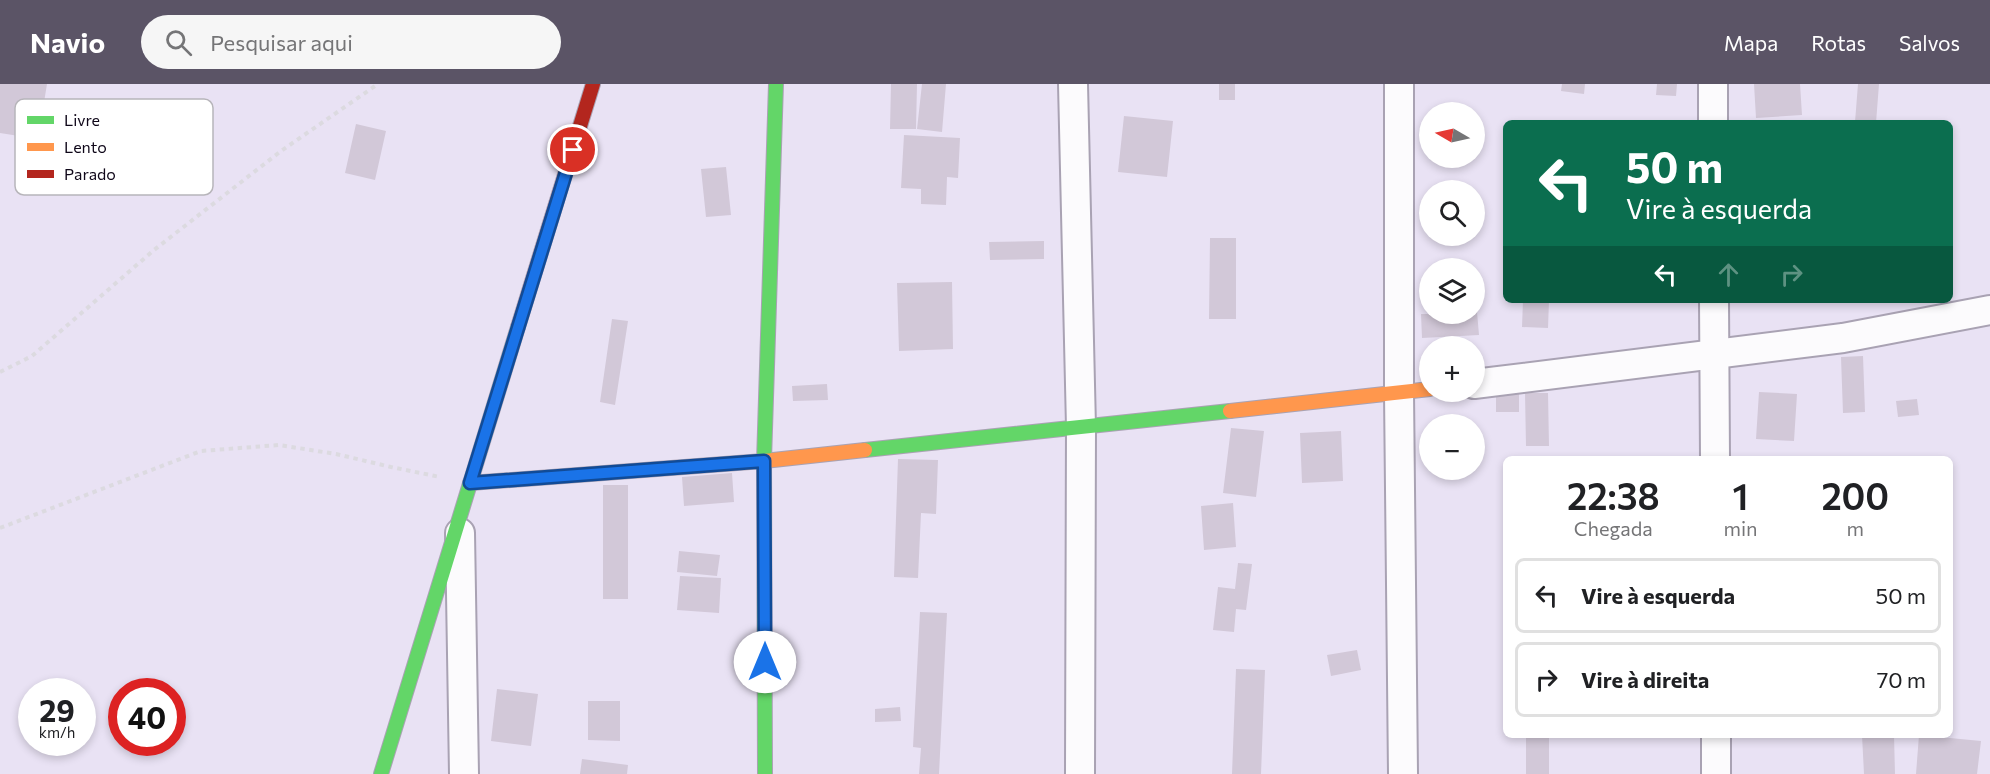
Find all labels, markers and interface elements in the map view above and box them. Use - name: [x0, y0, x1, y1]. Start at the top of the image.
- search box: [141, 15, 561, 69]
- text: Navio: [30, 25, 105, 59]
- icon: search: [162, 26, 195, 59]
- text: Pesquisar aqui: [210, 29, 353, 56]
- text: Mapa: [1724, 30, 1778, 55]
- text: Rotas: [1811, 30, 1866, 55]
- text: Salvos: [1899, 30, 1960, 55]
- legend: [15, 99, 213, 195]
- north arrow: [1419, 102, 1485, 168]
- map controls: [1419, 102, 1485, 480]
- text: Livre: [64, 110, 100, 129]
- pin: [547, 124, 598, 175]
- icon: arrive: [556, 133, 589, 166]
- text: Lento: [64, 137, 107, 156]
- text: 50 m: [1626, 140, 1723, 192]
- icon: left: [1527, 144, 1605, 222]
- text: Parado: [64, 164, 116, 183]
- button: search: [1419, 180, 1485, 246]
- text: Vire à esquerda: [1626, 192, 1812, 225]
- button: layers: [1419, 258, 1485, 324]
- icon: left: [1649, 258, 1682, 291]
- icon: ahead: [1712, 258, 1745, 291]
- icon: right: [1775, 258, 1808, 291]
- button: +: [1419, 336, 1485, 402]
- button: −: [1419, 414, 1485, 480]
- text: 22:38: [1567, 473, 1660, 517]
- text: 1: [1733, 473, 1749, 517]
- text: 200: [1821, 473, 1889, 517]
- text: Chegada: [1574, 516, 1653, 540]
- text: min: [1724, 516, 1758, 540]
- text: m: [1847, 516, 1864, 540]
- icon: left: [1530, 579, 1563, 612]
- text: Vire à esquerda: [1581, 582, 1735, 609]
- text: 50 m: [1876, 582, 1926, 609]
- position arrow: [733, 630, 797, 694]
- icon: right: [1530, 663, 1563, 696]
- text: Vire à direita: [1581, 666, 1709, 693]
- text: 70 m: [1877, 666, 1926, 693]
- speed limit sign: 40: [108, 678, 186, 756]
- text: 29: [39, 691, 75, 728]
- text: km/h: [39, 723, 75, 741]

